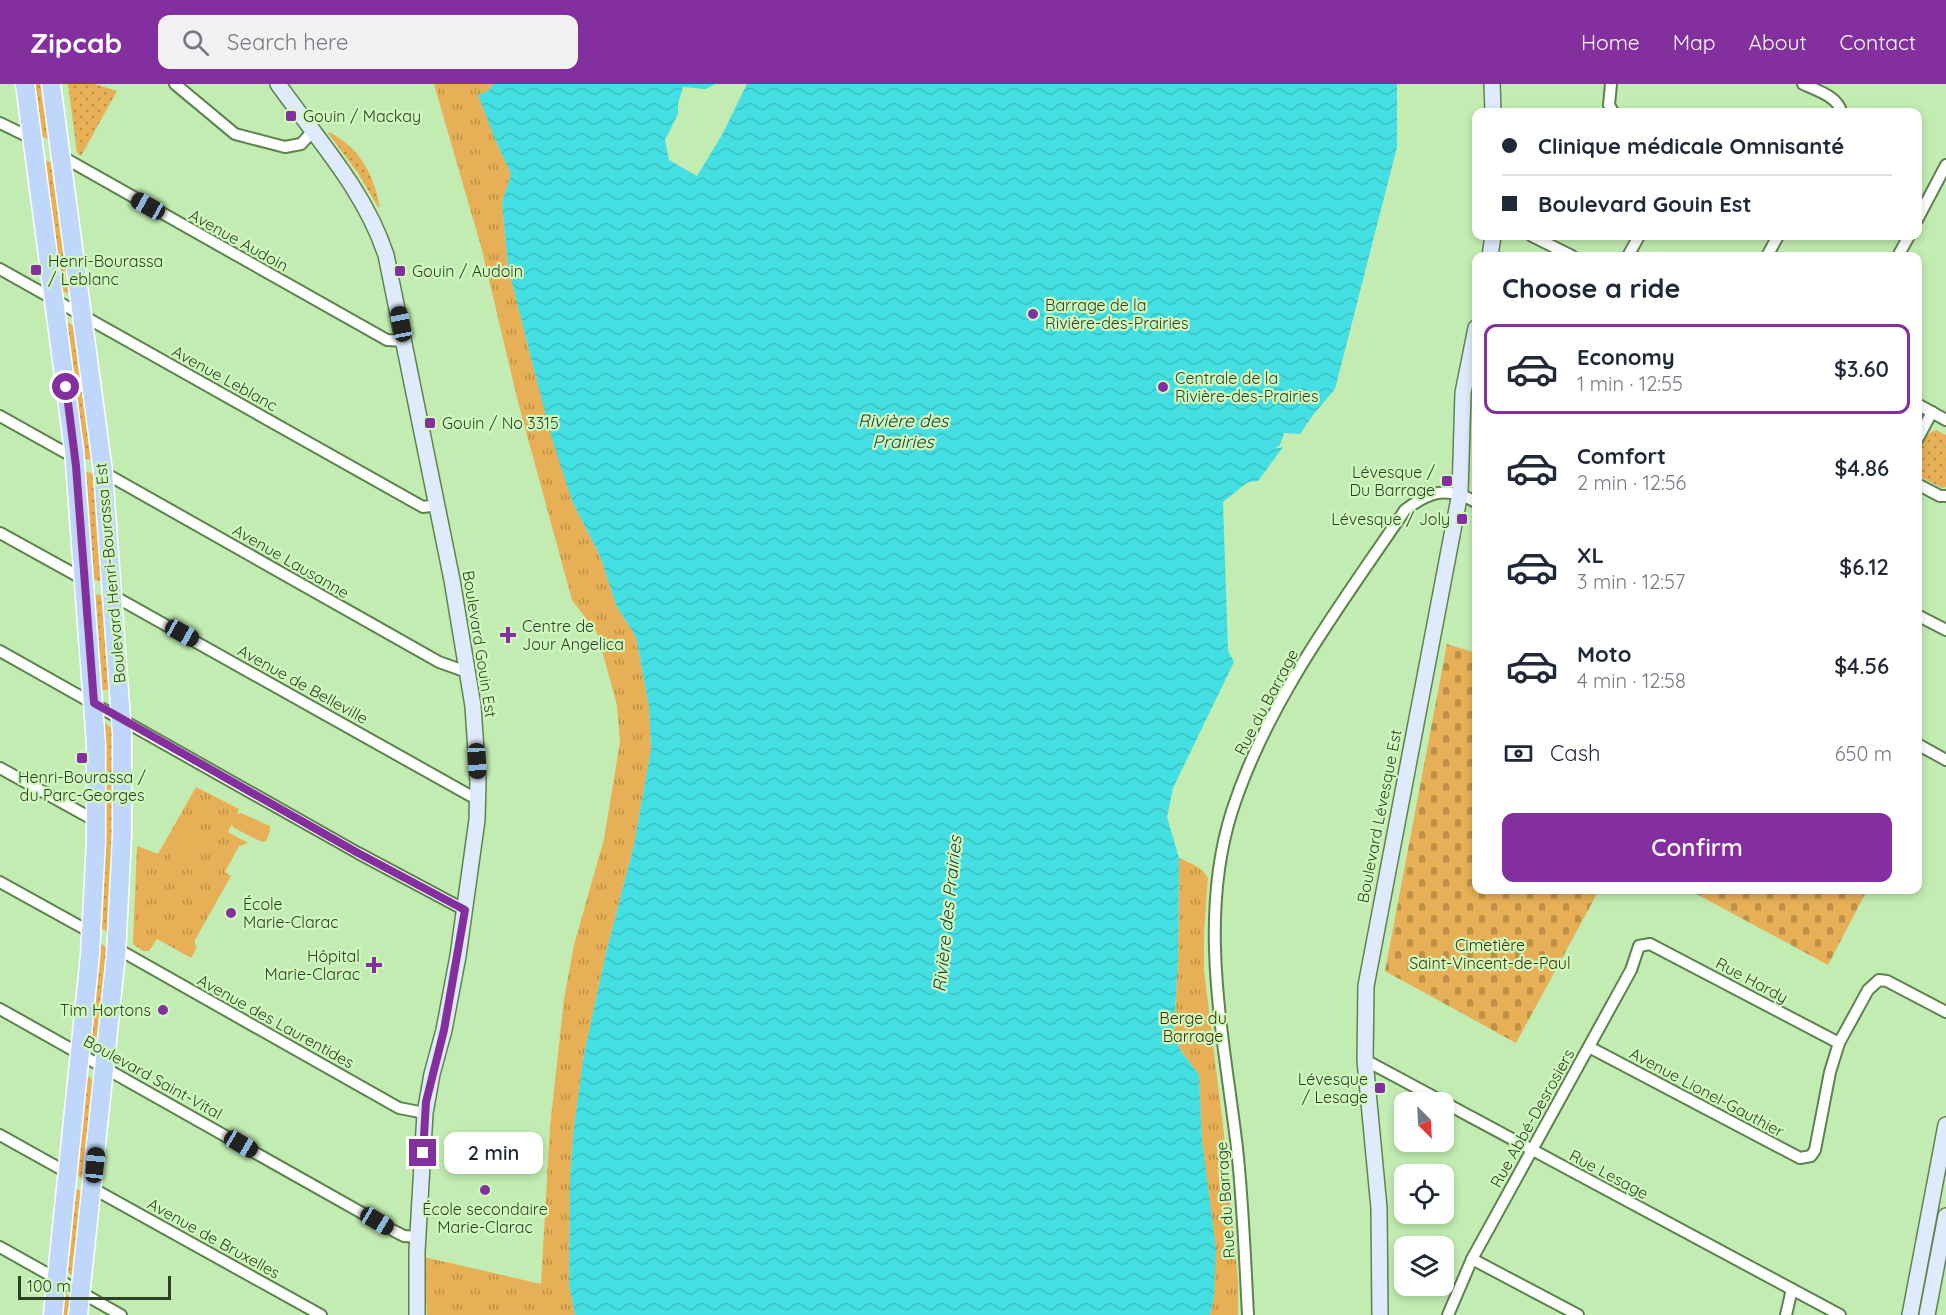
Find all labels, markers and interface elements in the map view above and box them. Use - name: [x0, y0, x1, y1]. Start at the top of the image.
- search box: [158, 15, 578, 69]
- text: Zipcab: [30, 25, 122, 60]
- icon: search: [179, 26, 212, 59]
- text: Search here: [227, 28, 349, 56]
- text: Home: [1581, 29, 1640, 55]
- text: Map: [1673, 29, 1716, 55]
- text: About: [1749, 29, 1807, 55]
- text: Contact: [1840, 29, 1916, 55]
- place label: Gouin / Mackay: [303, 106, 421, 126]
- marker: Gouin / Mackay: [284, 109, 298, 123]
- text: Clinique médicale Omnisanté: [1538, 132, 1844, 160]
- car: [128, 189, 168, 223]
- text: Boulevard Gouin Est: [1538, 190, 1751, 218]
- street label: Avenue Audoin: [186, 204, 292, 276]
- place label: Henri-Bourassa / Leblanc: [48, 251, 163, 289]
- place label: Gouin / Audoin: [412, 261, 523, 281]
- marker: Henri-Bourassa / Leblanc: [29, 263, 43, 277]
- marker: Gouin / Audoin: [393, 264, 407, 278]
- text: Choose a ride: [1502, 271, 1680, 305]
- place label: Barrage de la Rivière-des-Prairies: [1045, 295, 1188, 333]
- car: [389, 305, 413, 343]
- marker: Barrage de la Rivière-des-Prairies: [1026, 307, 1040, 321]
- street label: Avenue Leblanc: [169, 341, 281, 415]
- icon: car: [1505, 342, 1559, 396]
- text: Economy: [1577, 343, 1675, 371]
- text: $3.60: [1834, 355, 1889, 383]
- place label: Centrale de la Rivière-des-Prairies: [1175, 368, 1318, 406]
- text: 1 min · 12:55: [1577, 371, 1683, 396]
- route start: [52, 373, 79, 400]
- marker: Centrale de la Rivière-des-Prairies: [1156, 380, 1170, 394]
- water label: Rivière des Prairies: [858, 409, 950, 453]
- place label: Gouin / No 3315: [442, 413, 559, 433]
- marker: Gouin / No 3315: [423, 416, 437, 430]
- icon: car: [1505, 441, 1559, 495]
- text: Comfort: [1577, 442, 1666, 470]
- text: $4.86: [1835, 454, 1889, 482]
- street label: Boulevard Henri-Bourassa Est: [90, 462, 130, 684]
- place label: Lévesque / Du Barrage: [1349, 462, 1436, 500]
- text: 2 min · 12:56: [1577, 470, 1686, 495]
- marker: Lévesque / Du Barrage: [1440, 474, 1454, 488]
- place label: Lévesque / Joly: [1331, 509, 1450, 529]
- marker: Lévesque / Joly: [1455, 512, 1469, 526]
- street label: Avenue Lausanne: [229, 520, 353, 602]
- icon: car: [1505, 540, 1559, 594]
- text: XL: [1577, 541, 1604, 569]
- text: $6.12: [1839, 553, 1889, 581]
- street label: Boulevard Gouin Est: [459, 569, 501, 719]
- text: 3 min · 12:57: [1577, 569, 1685, 594]
- car: [162, 616, 202, 650]
- place label: Centre de Jour Angelica: [522, 616, 624, 654]
- marker: Centre de Jour Angelica: [499, 626, 517, 644]
- icon: car: [1505, 639, 1559, 693]
- street label: Avenue de Belleville: [234, 640, 372, 728]
- text: Moto: [1577, 640, 1631, 668]
- street label: Rue du Barrage: [1230, 646, 1302, 758]
- text: $4.56: [1834, 652, 1889, 680]
- text: 4 min · 12:58: [1577, 668, 1686, 693]
- street label: Boulevard Lévesque Est: [1352, 728, 1406, 904]
- icon: cash: [1502, 737, 1535, 770]
- text: Cash: [1550, 739, 1601, 767]
- text: 650 m: [1835, 741, 1892, 766]
- car: [467, 743, 487, 779]
- marker: Henri-Bourassa / du Parc-Georges: [75, 751, 89, 765]
- place label: Henri-Bourassa / du Parc-Georges: [18, 767, 147, 805]
- button: Confirm: [1502, 813, 1892, 882]
- water label: Rivière des Prairies: [927, 833, 967, 993]
- place label: École Marie-Clarac: [243, 894, 339, 932]
- marker: École Marie-Clarac: [224, 906, 238, 920]
- park label: Cimetière Saint-Vincent-de-Paul: [1409, 935, 1571, 973]
- place label: Hôpital Marie-Clarac: [264, 946, 360, 984]
- street label: Rue Hardy: [1712, 953, 1792, 1007]
- marker: Hôpital Marie-Clarac: [365, 956, 383, 974]
- street label: Avenue des Laurentides: [194, 970, 358, 1072]
- place label: Tim Hortons: [60, 1000, 151, 1020]
- marker: Tim Hortons: [156, 1003, 170, 1017]
- park label: Berge du Barrage: [1159, 1008, 1227, 1046]
- street label: Boulevard Saint-Vital: [80, 1031, 226, 1123]
- street label: Avenue Lionel-Gauthier: [1626, 1043, 1788, 1141]
- street label: Rue Abbé-Desrosiers: [1486, 1045, 1578, 1191]
- place label: Lévesque / Lesage: [1298, 1069, 1368, 1107]
- marker: Lévesque / Lesage: [1373, 1081, 1387, 1095]
- north arrow: [1394, 1092, 1454, 1152]
- map controls: [1394, 1092, 1454, 1296]
- car: [221, 1127, 261, 1161]
- callout: 2 min: [444, 1132, 543, 1174]
- route end: [409, 1139, 436, 1166]
- text: 2 min: [468, 1140, 519, 1165]
- street label: Rue du Barrage: [1211, 1141, 1239, 1259]
- street label: Rue Lesage: [1566, 1145, 1652, 1203]
- car: [84, 1146, 106, 1184]
- button: locate: [1394, 1164, 1454, 1224]
- marker: École secondaire Marie-Clarac: [478, 1183, 492, 1197]
- street label: Avenue de Bruxelles: [144, 1193, 284, 1283]
- place label: École secondaire Marie-Clarac: [422, 1199, 548, 1237]
- car: [357, 1204, 397, 1238]
- button: layers: [1394, 1236, 1454, 1296]
- scale bar: [18, 1273, 171, 1300]
- text: 100 m: [27, 1276, 71, 1296]

